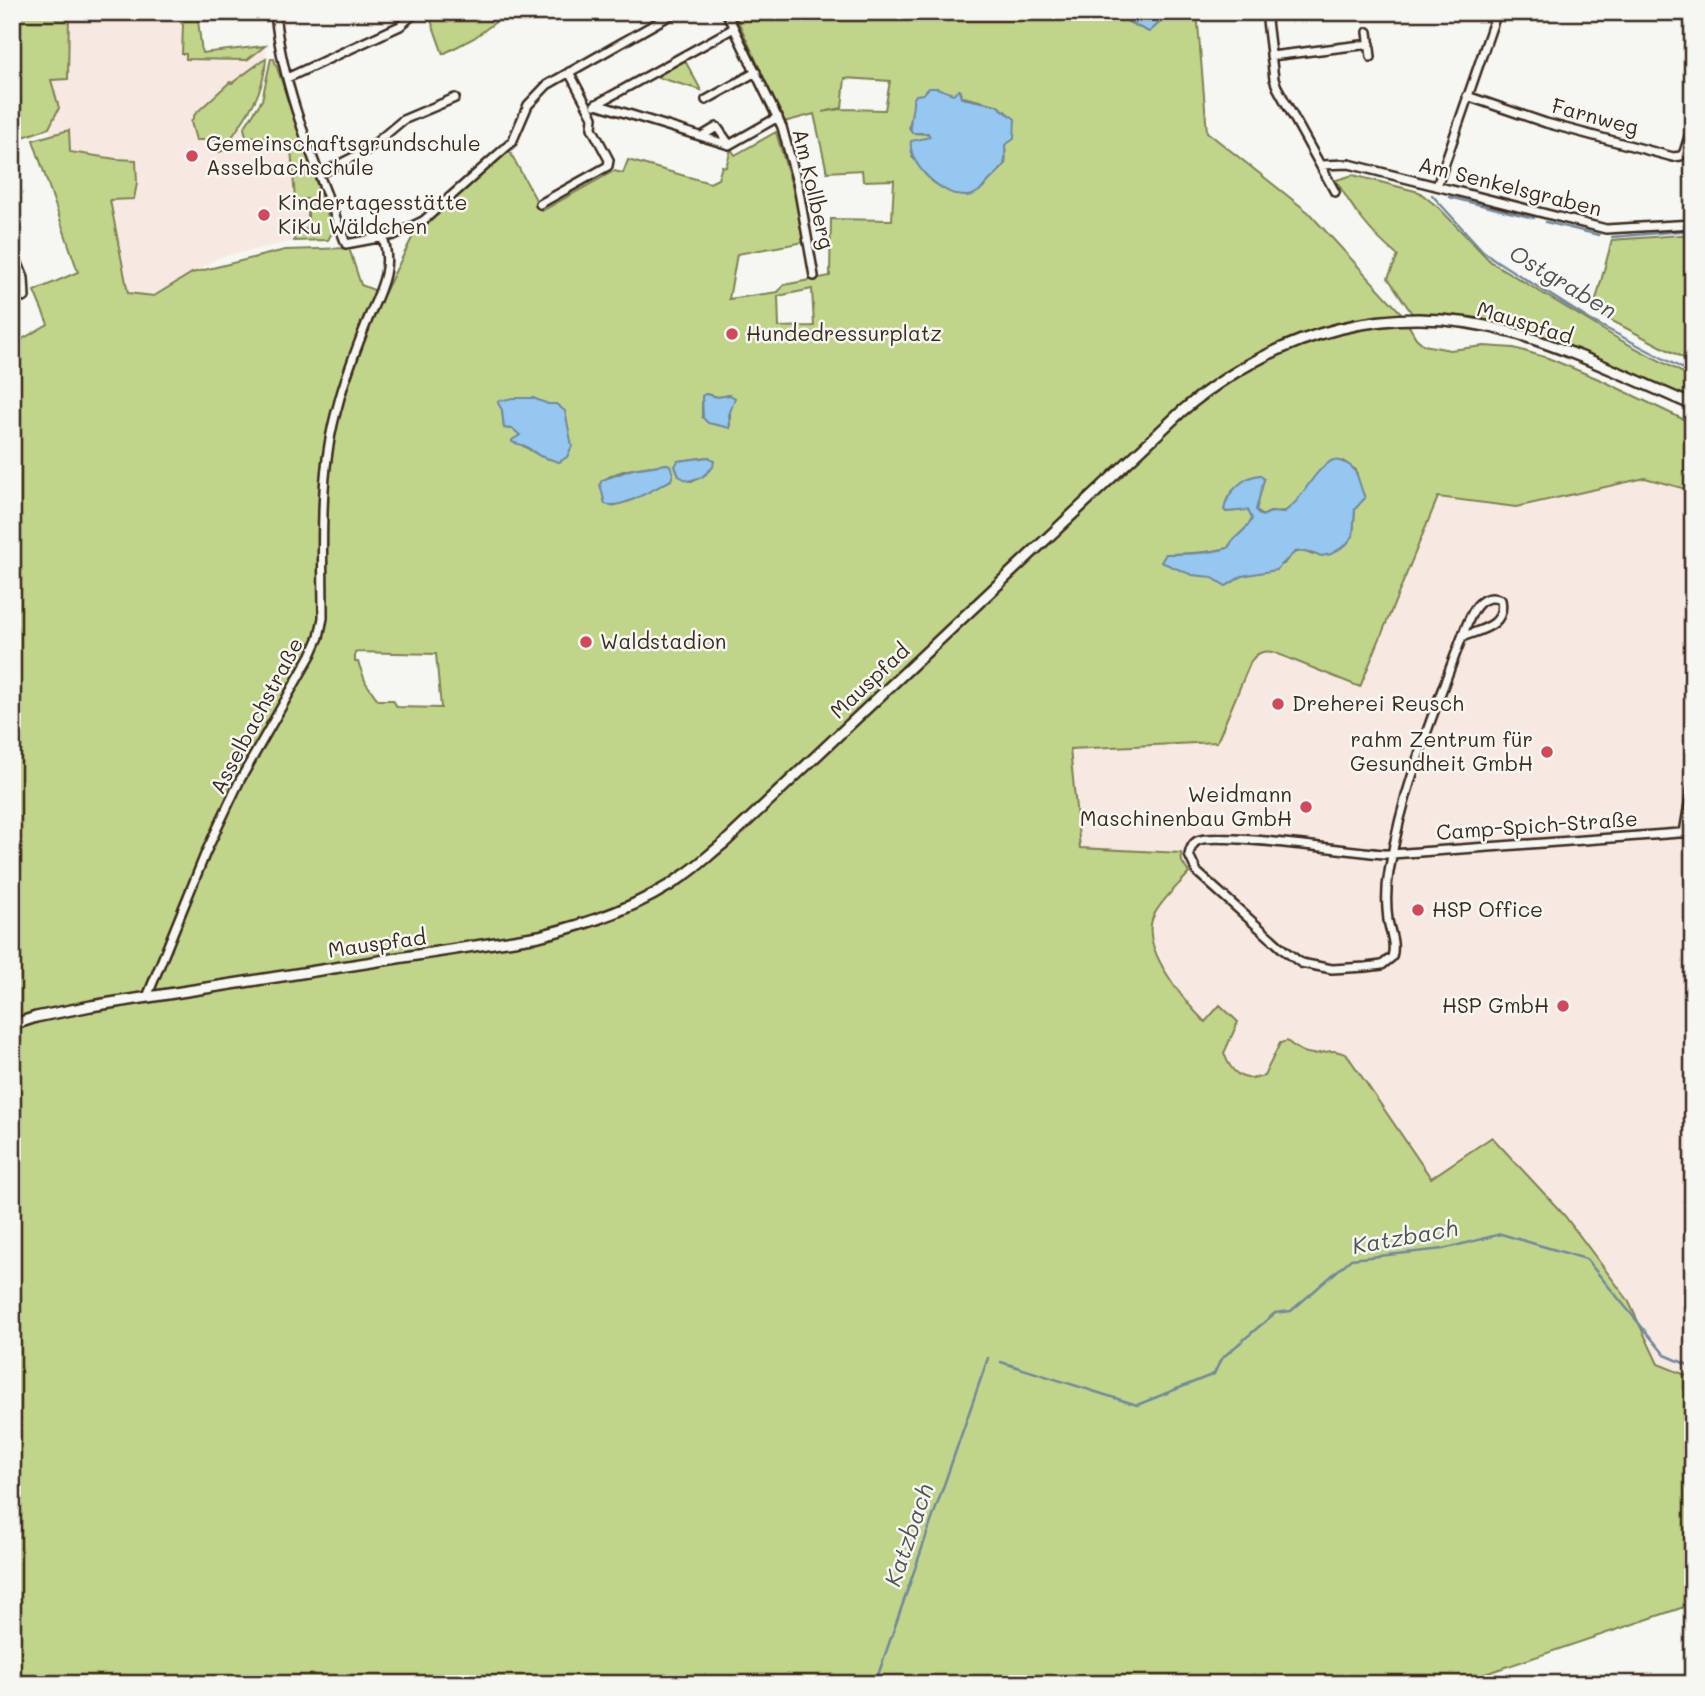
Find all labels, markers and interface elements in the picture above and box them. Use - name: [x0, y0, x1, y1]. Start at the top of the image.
- street label: Farnweg: [1549, 91, 1642, 140]
- street label: Am Kollberg: [787, 126, 841, 252]
- place label: Gemeinschaftsgrundschule Asselbachschule: [206, 129, 481, 180]
- marker: Gemeinschaftsgrundschule Asselbachschule: [184, 148, 200, 164]
- street label: Am Senkelsgraben: [1416, 150, 1605, 221]
- place label: Kindertagesstätte KiKu Wäldchen: [278, 188, 467, 239]
- marker: Kindertagesstätte KiKu Wäldchen: [256, 207, 272, 223]
- water label: Ostgraben: [1504, 237, 1623, 325]
- street label: Mauspfad: [1474, 294, 1577, 349]
- place label: Hundedressurplatz: [746, 319, 942, 346]
- marker: Hundedressurplatz: [724, 326, 740, 342]
- place label: Waldstadion: [600, 627, 726, 654]
- street label: Asselbachstraße: [203, 632, 308, 798]
- marker: Waldstadion: [578, 634, 594, 650]
- street label: Mauspfad: [824, 636, 914, 724]
- place label: Dreherei Reusch: [1292, 689, 1464, 716]
- marker: Dreherei Reusch: [1270, 696, 1286, 712]
- place label: rahm Zentrum für Gesundheit GmbH: [1350, 725, 1533, 776]
- marker: rahm Zentrum für Gesundheit GmbH: [1539, 744, 1555, 760]
- place label: Weidmann Maschinenbau GmbH: [1080, 780, 1292, 831]
- marker: Weidmann Maschinenbau GmbH: [1298, 799, 1314, 815]
- street label: Camp-Spich-Straße: [1435, 804, 1639, 845]
- place label: HSP Office: [1432, 895, 1543, 922]
- marker: HSP Office: [1410, 902, 1426, 918]
- street label: Mauspfad: [326, 922, 428, 963]
- place label: HSP GmbH: [1442, 991, 1549, 1018]
- marker: HSP GmbH: [1555, 998, 1571, 1014]
- water label: Katzbach: [1350, 1212, 1460, 1260]
- water label: Katzbach: [877, 1479, 940, 1590]

